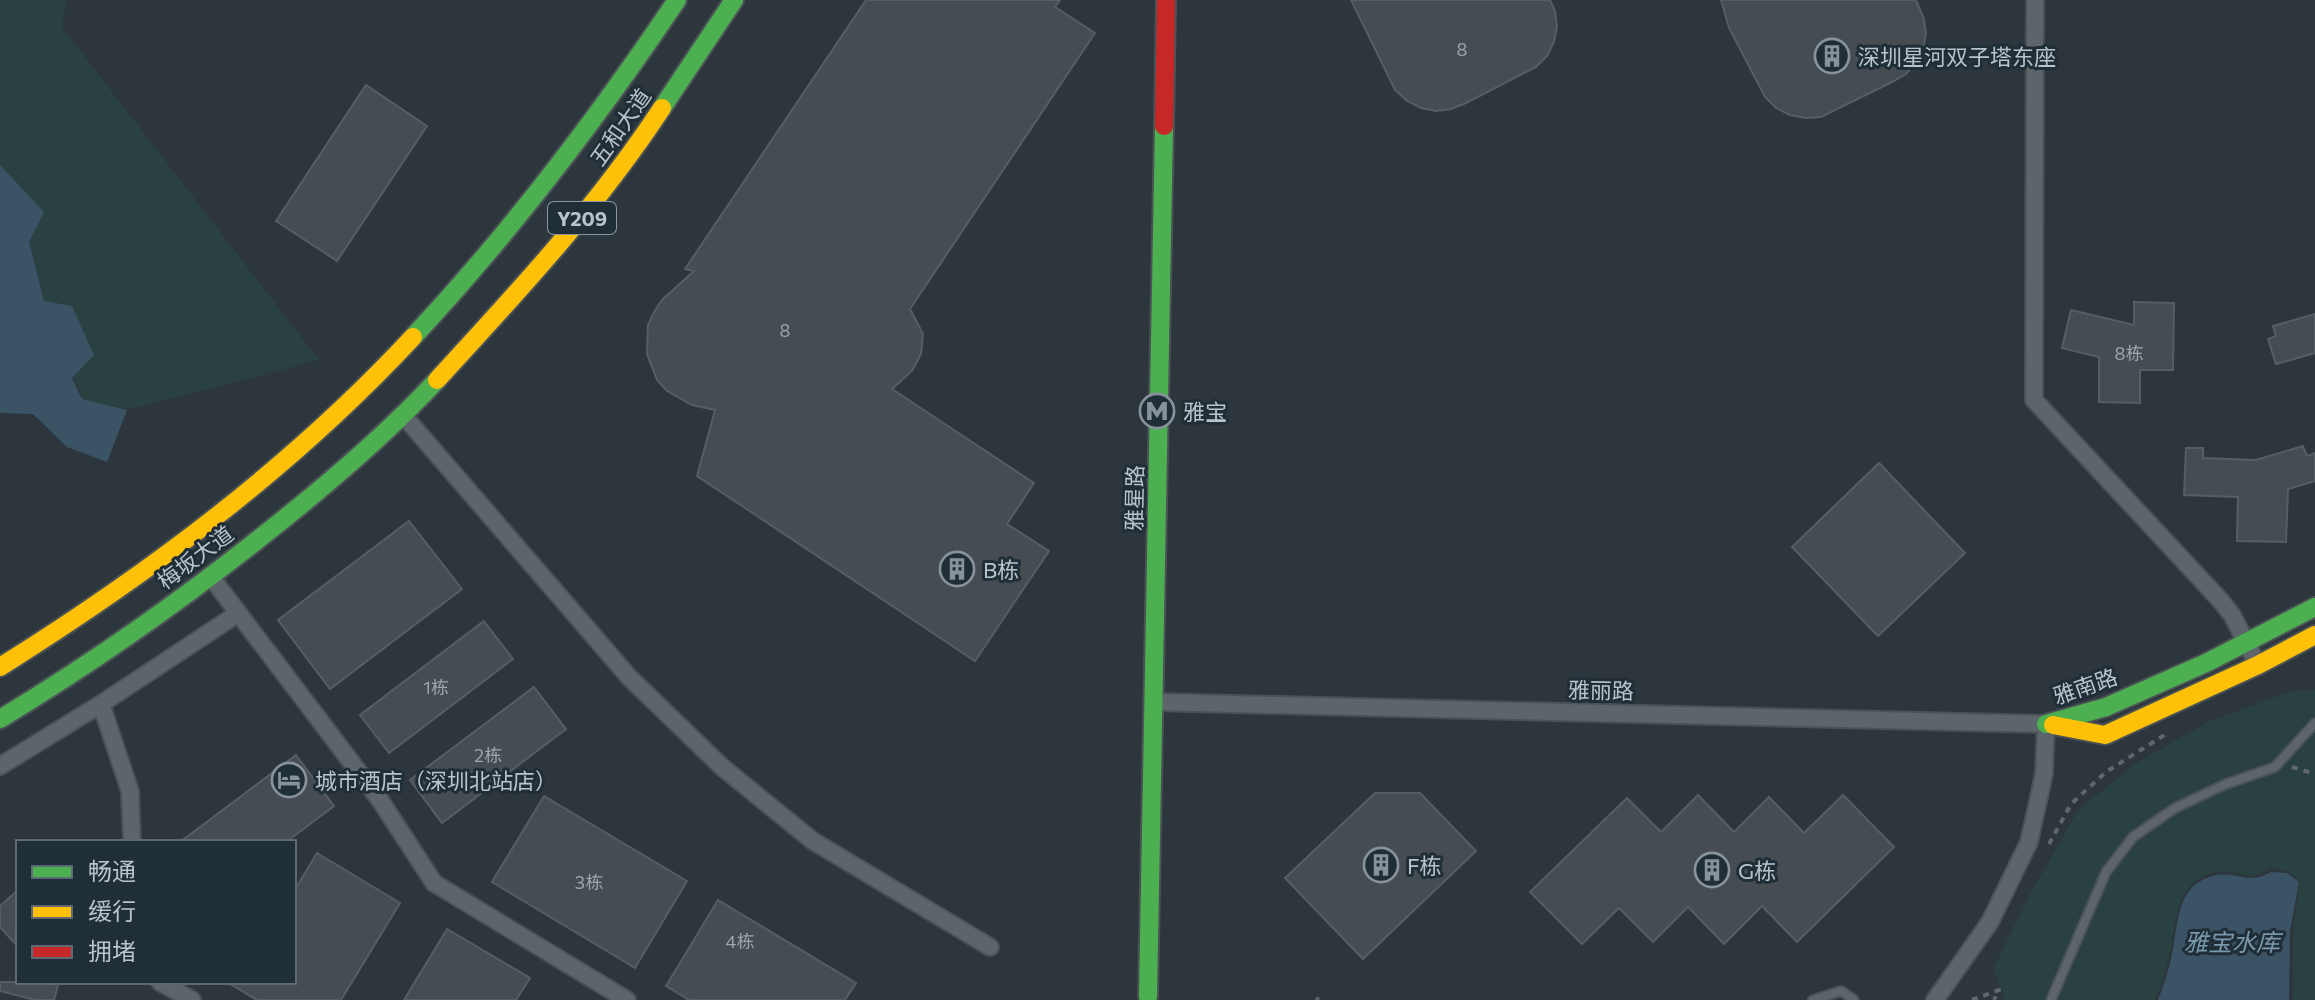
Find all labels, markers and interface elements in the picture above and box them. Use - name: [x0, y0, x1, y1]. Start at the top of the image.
- building icon: 深圳星河双子塔东座: [1813, 37, 1851, 75]
- house number: 8: [1457, 38, 1468, 60]
- place label: 深圳星河双子塔东座: [1858, 43, 2056, 70]
- street label: 五和大道: [584, 83, 656, 171]
- road number: Y209: [548, 202, 616, 234]
- house number: 8: [780, 319, 791, 341]
- house number: 8栋: [2115, 342, 2143, 364]
- metro station icon: 雅宝: [1138, 392, 1176, 430]
- place label: 雅宝: [1183, 398, 1227, 425]
- street label: 雅星路: [1120, 465, 1148, 531]
- street label: 梅坂大道: [152, 520, 238, 594]
- building icon: B栋: [938, 550, 976, 588]
- place label: B栋: [983, 556, 1019, 583]
- street label: 雅南路: [2049, 662, 2121, 710]
- house number: 1栋: [423, 676, 449, 698]
- street label: 雅丽路: [1568, 676, 1634, 704]
- house number: 2栋: [474, 744, 502, 766]
- hotel icon: 城市酒店（深圳北站店）: [270, 761, 308, 799]
- place label: 城市酒店（深圳北站店）: [315, 767, 557, 794]
- legend: [16, 840, 296, 984]
- building icon: F栋: [1362, 846, 1400, 884]
- building icon: G栋: [1693, 851, 1731, 889]
- place label: F栋: [1407, 852, 1442, 879]
- text: 畅通: [88, 856, 136, 885]
- place label: G栋: [1738, 857, 1776, 884]
- house number: 3栋: [575, 871, 603, 893]
- text: 缓行: [88, 896, 136, 925]
- water label: 雅宝水库: [2184, 927, 2284, 956]
- house number: 4栋: [726, 930, 754, 952]
- text: 拥堵: [88, 936, 136, 965]

